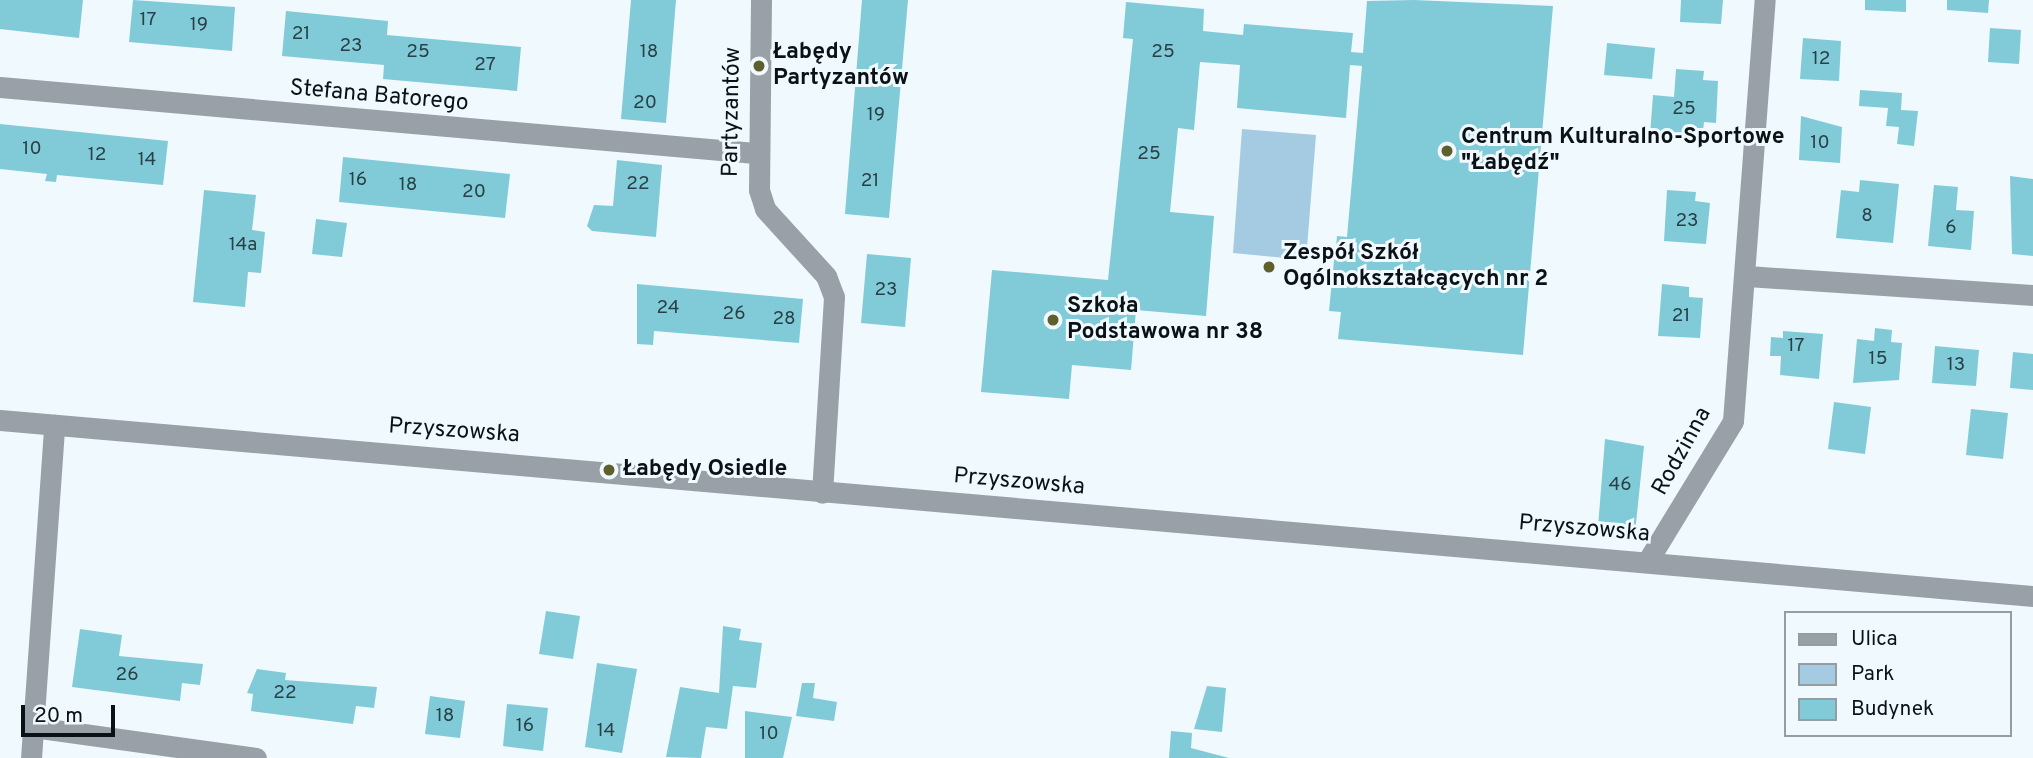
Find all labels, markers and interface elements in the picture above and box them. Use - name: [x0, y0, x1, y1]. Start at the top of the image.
- house number: 17: [140, 10, 156, 32]
- house number: 19: [190, 15, 208, 37]
- house number: 21: [292, 24, 310, 46]
- house number: 23: [339, 36, 363, 58]
- place label: Łabędy Partyzantów: [773, 39, 909, 93]
- house number: 25: [406, 42, 430, 64]
- house number: 18: [640, 42, 658, 64]
- house number: 25: [1151, 42, 1175, 64]
- street label: Partyzantów: [718, 47, 748, 177]
- house number: 12: [1812, 49, 1830, 71]
- house number: 27: [474, 55, 496, 77]
- marker: Łabędy Partyzantów: [751, 58, 767, 74]
- street label: Stefana Batorego: [288, 75, 470, 119]
- house number: 20: [633, 93, 657, 115]
- house number: 25: [1672, 99, 1696, 121]
- house number: 19: [867, 105, 885, 127]
- place label: Centrum Kulturalno-Sportowe "Łabędź": [1461, 124, 1785, 178]
- house number: 10: [1810, 133, 1830, 155]
- house number: 10: [22, 139, 42, 161]
- marker: Centrum Kulturalno-Sportowe "Łabędź": [1439, 143, 1455, 159]
- house number: 25: [1137, 144, 1161, 166]
- house number: 12: [88, 145, 106, 167]
- house number: 14: [138, 150, 156, 172]
- house number: 16: [349, 170, 367, 192]
- house number: 21: [861, 171, 879, 193]
- house number: 22: [626, 174, 650, 196]
- house number: 18: [399, 175, 417, 197]
- house number: 20: [462, 182, 486, 204]
- house number: 8: [1861, 206, 1873, 228]
- house number: 23: [1675, 211, 1699, 233]
- house number: 6: [1945, 218, 1957, 240]
- house number: 14a: [229, 235, 257, 257]
- place label: Zespół Szkół Ogólnokształcących nr 2: [1283, 240, 1548, 294]
- marker: Zespół Szkół Ogólnokształcących nr 2: [1261, 259, 1277, 275]
- house number: 23: [874, 280, 898, 302]
- place label: Szkoła Podstawowa nr 38: [1067, 293, 1263, 347]
- house number: 24: [656, 298, 680, 320]
- house number: 26: [723, 304, 745, 326]
- house number: 21: [1672, 306, 1690, 328]
- house number: 28: [772, 309, 796, 331]
- marker: Szkoła Podstawowa nr 38: [1045, 312, 1061, 328]
- house number: 17: [1788, 336, 1804, 358]
- house number: 15: [1869, 349, 1887, 371]
- house number: 13: [1947, 355, 1965, 377]
- street label: Rodzinna: [1647, 403, 1719, 501]
- street label: Przyszowska: [387, 414, 521, 450]
- place label: Łabędy Osiedle: [623, 456, 787, 484]
- marker: Łabędy Osiedle: [601, 462, 617, 478]
- street label: Przyszowska: [952, 464, 1086, 502]
- house number: 46: [1608, 475, 1632, 497]
- street label: Przyszowska: [1517, 511, 1651, 549]
- legend: [1784, 611, 2012, 737]
- text: Ulica: [1851, 626, 1898, 653]
- text: Park: [1851, 661, 1894, 688]
- house number: 26: [116, 665, 138, 687]
- house number: 22: [273, 683, 297, 705]
- scale bar: [24, 692, 119, 736]
- text: Budynek: [1851, 696, 1934, 723]
- text: 20 m: [34, 703, 83, 730]
- house number: 18: [436, 706, 454, 728]
- house number: 16: [516, 716, 534, 738]
- house number: 14: [597, 721, 615, 743]
- house number: 10: [759, 724, 779, 746]

